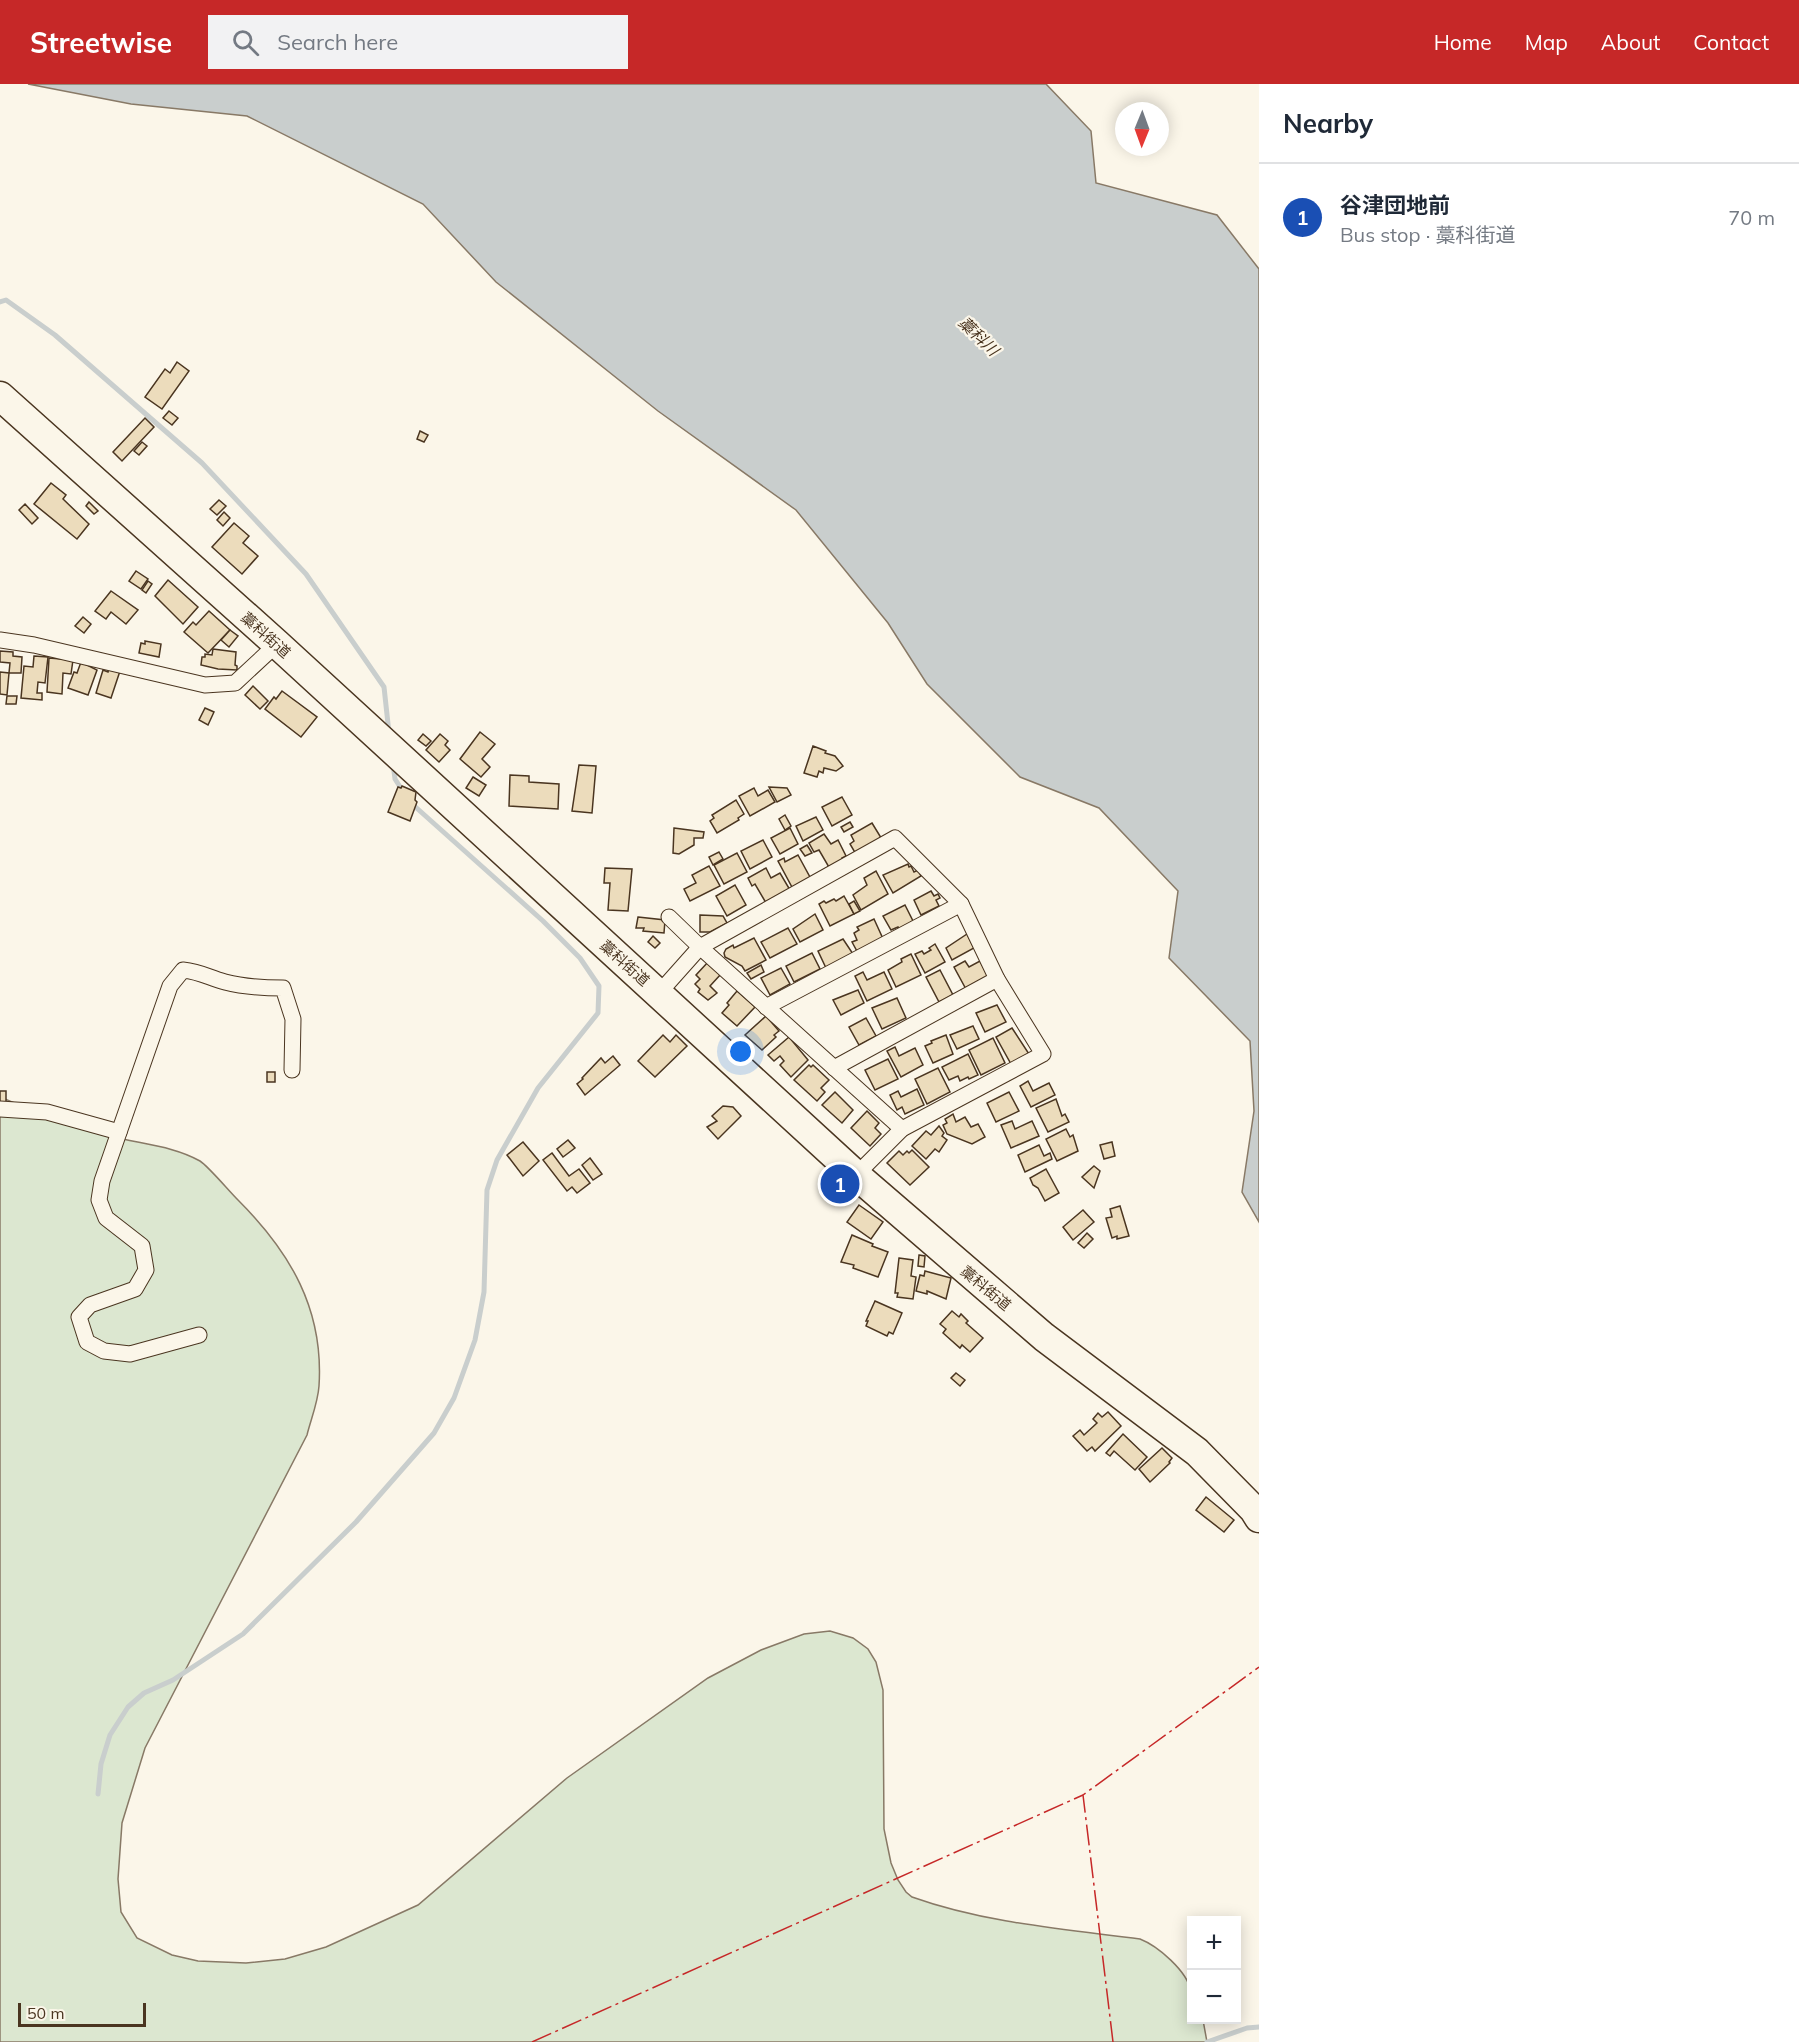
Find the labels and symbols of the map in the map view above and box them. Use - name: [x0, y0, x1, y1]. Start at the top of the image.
- north arrow: [1115, 102, 1169, 156]
- water label: 藁科川: [955, 312, 1005, 361]
- street label: 藁科街道: [237, 608, 295, 662]
- street label: 藁科街道: [596, 936, 654, 990]
- your location: [726, 1037, 755, 1066]
- pin: 1: [820, 1162, 860, 1206]
- street label: 藁科街道: [957, 1261, 1015, 1315]
- scale bar: [18, 2000, 146, 2028]

